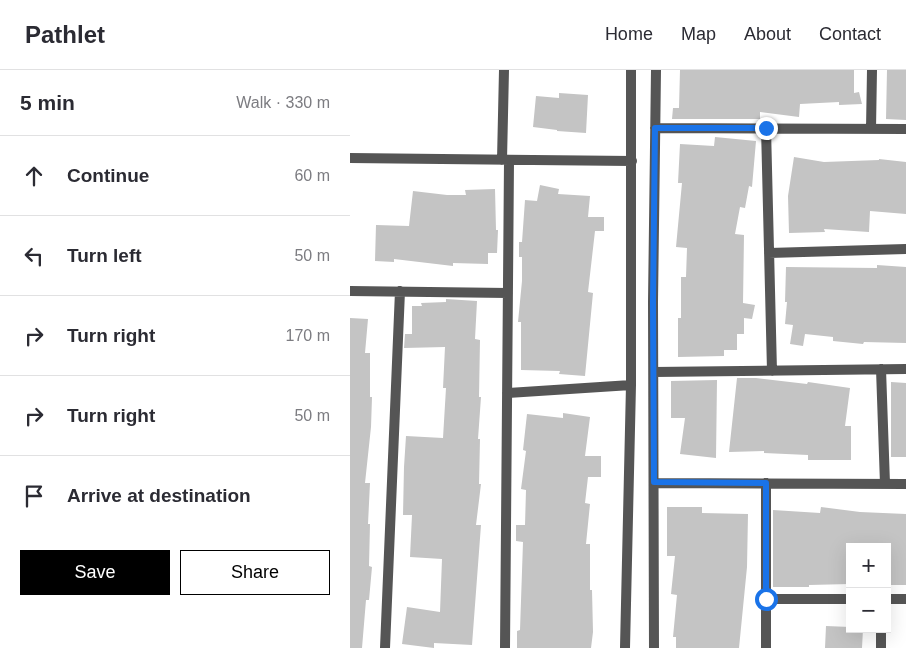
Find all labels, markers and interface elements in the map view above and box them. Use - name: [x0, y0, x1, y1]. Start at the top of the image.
- text: Pathlet: [25, 21, 105, 48]
- text: Home: [605, 24, 653, 44]
- text: Map: [681, 24, 716, 44]
- text: About: [744, 24, 791, 44]
- text: Contact: [819, 24, 881, 44]
- text: 5 min: [20, 91, 75, 114]
- text: Walk · 330 m: [236, 94, 330, 111]
- route end: [755, 117, 778, 140]
- icon: ahead: [20, 162, 48, 190]
- text: Continue: [67, 165, 149, 186]
- text: 60 m: [294, 167, 330, 184]
- icon: left: [20, 242, 48, 270]
- text: Turn left: [67, 245, 142, 266]
- text: 50 m: [294, 247, 330, 264]
- icon: right: [20, 322, 48, 350]
- text: Turn right: [67, 325, 155, 346]
- text: 170 m: [286, 327, 330, 344]
- icon: right: [20, 402, 48, 430]
- text: Turn right: [67, 405, 155, 426]
- text: 50 m: [294, 407, 330, 424]
- icon: arrive: [20, 482, 48, 510]
- text: Arrive at destination: [67, 485, 251, 506]
- map controls: [846, 543, 891, 633]
- button: +: [846, 543, 891, 588]
- button: Save: [20, 550, 170, 595]
- button: Share: [180, 550, 330, 595]
- route start: [755, 588, 778, 611]
- button: −: [846, 588, 891, 633]

